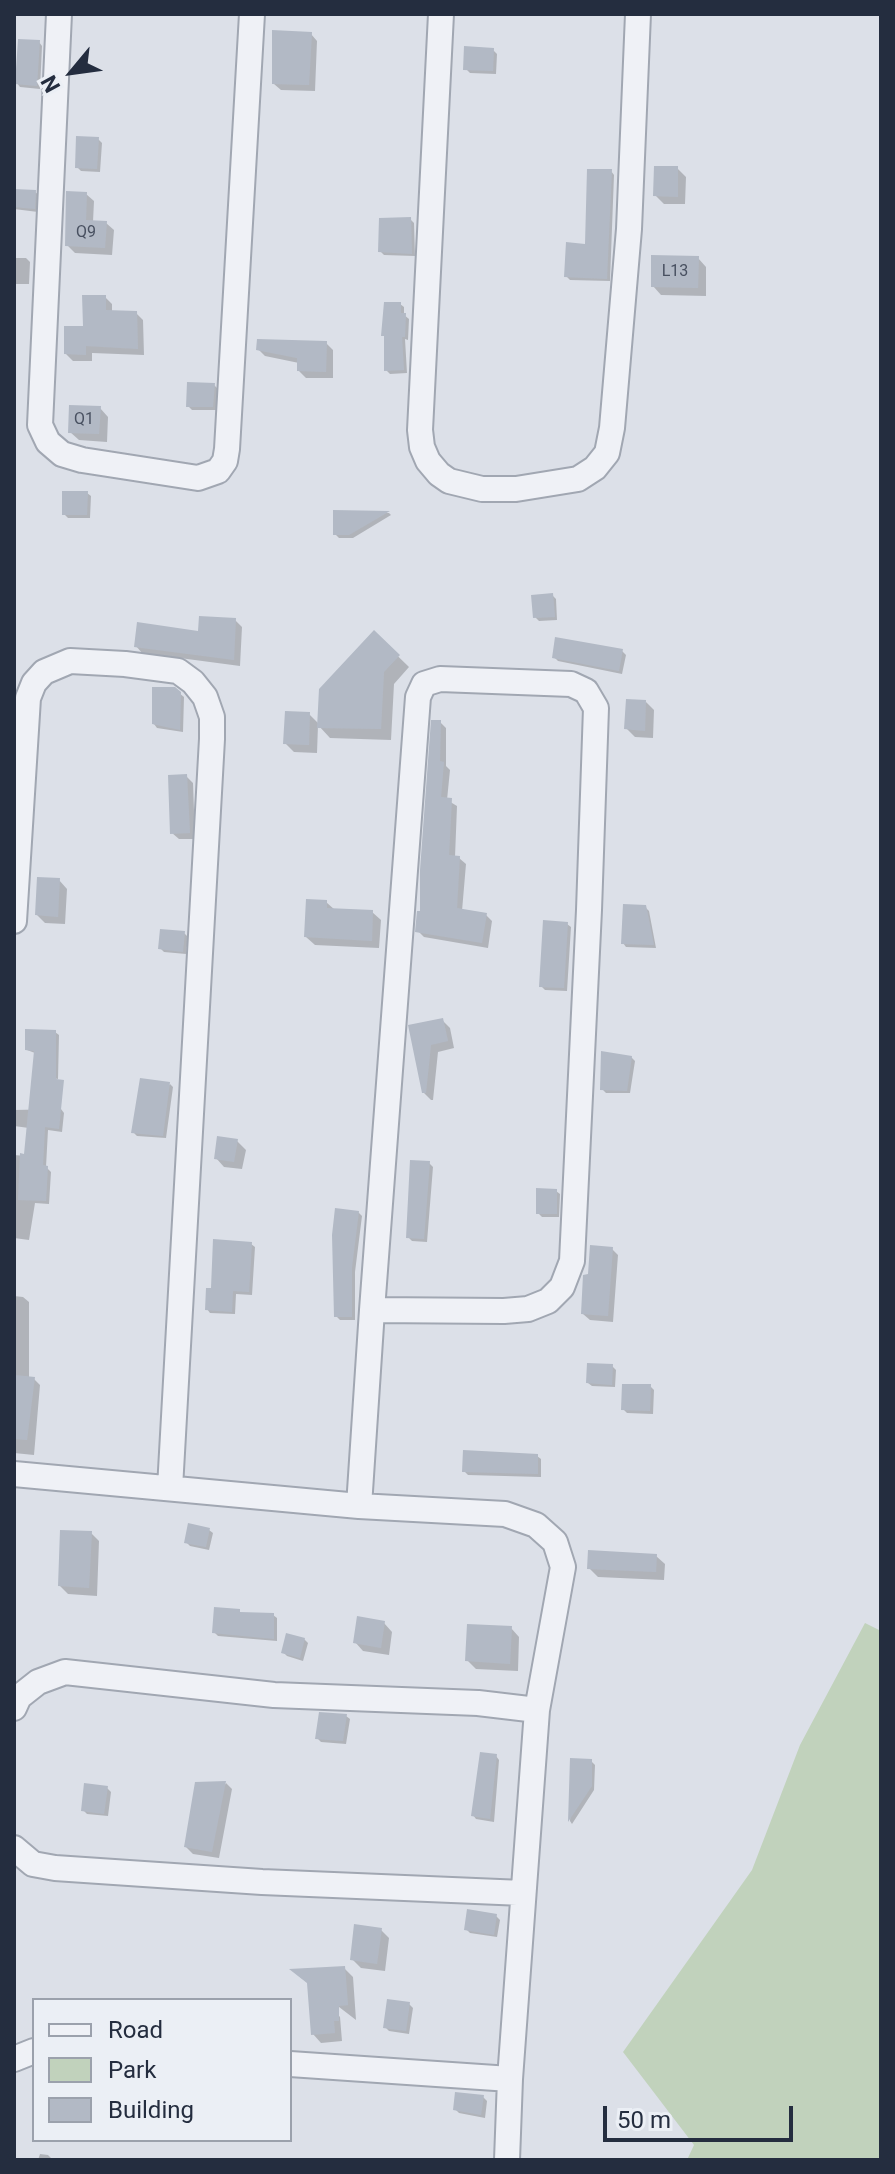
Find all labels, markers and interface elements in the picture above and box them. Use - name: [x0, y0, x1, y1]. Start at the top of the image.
- north arrow: [32, 32, 112, 112]
- text: N: [36, 71, 65, 97]
- house number: Q9: [76, 223, 96, 243]
- house number: L13: [662, 262, 688, 282]
- house number: Q1: [74, 410, 94, 430]
- legend: [32, 1998, 292, 2142]
- text: Road: [108, 2016, 163, 2044]
- text: Park: [108, 2056, 156, 2084]
- scale bar: [607, 2090, 797, 2140]
- text: Building: [108, 2096, 194, 2124]
- text: 50 m: [617, 2106, 671, 2134]

